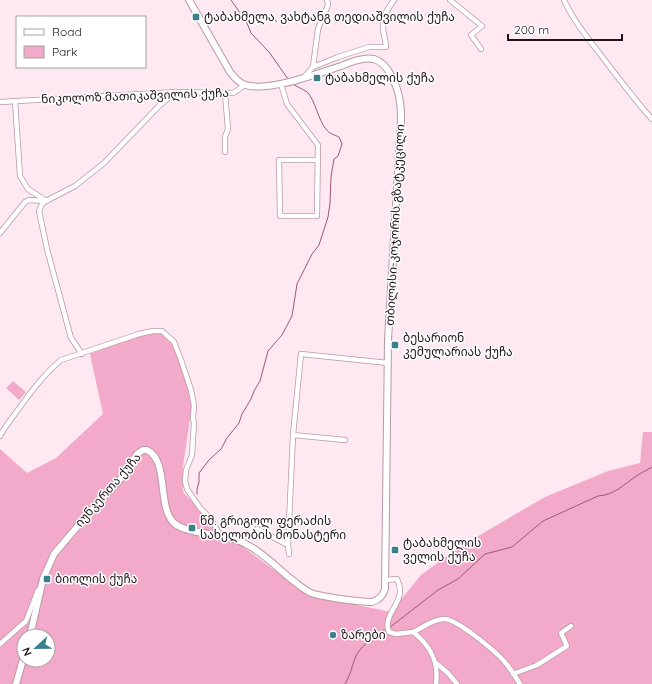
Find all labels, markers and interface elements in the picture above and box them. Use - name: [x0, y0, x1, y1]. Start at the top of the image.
- place label: ტაბახმელა, ვახტანგ თედიაშვილის ქუჩა: [204, 9, 455, 25]
- marker: ტაბახმელა, ვახტანგ თედიაშვილის ქუჩა: [191, 12, 201, 22]
- legend: [16, 16, 146, 68]
- scale bar: [508, 16, 622, 42]
- text: 200 m: [514, 22, 549, 37]
- text: Road: [52, 24, 82, 39]
- text: Park: [52, 44, 77, 59]
- place label: ტაბახმელის ქუჩა: [325, 70, 435, 86]
- marker: ტაბახმელის ქუჩა: [312, 73, 322, 83]
- street label: ნიკოლოზ მათიკაშვილის ქუჩა: [41, 85, 229, 107]
- street label: თბილისი-კოჯორის გზატკეცილი: [382, 124, 408, 326]
- place label: ბესარიონ კემულარიას ქუჩა: [403, 330, 513, 360]
- marker: ბესარიონ კემულარიას ქუჩა: [390, 340, 400, 350]
- street label: იუნკერთა ქუჩა: [71, 450, 144, 530]
- place label: წმ. გრიგოლ ფერაძის სახელობის მონასტერი: [200, 513, 346, 543]
- marker: წმ. გრიგოლ ფერაძის სახელობის მონასტერი: [187, 523, 197, 533]
- place label: ტაბახმელის ველის ქუჩა: [403, 535, 481, 565]
- marker: ტაბახმელის ველის ქუჩა: [390, 545, 400, 555]
- place label: ბიოლის ქუჩა: [55, 571, 137, 587]
- marker: ბიოლის ქუჩა: [42, 574, 52, 584]
- place label: ზარები: [341, 627, 386, 642]
- north arrow: [16, 628, 56, 668]
- marker: ზარები: [328, 630, 338, 640]
- text: N: [19, 645, 35, 658]

